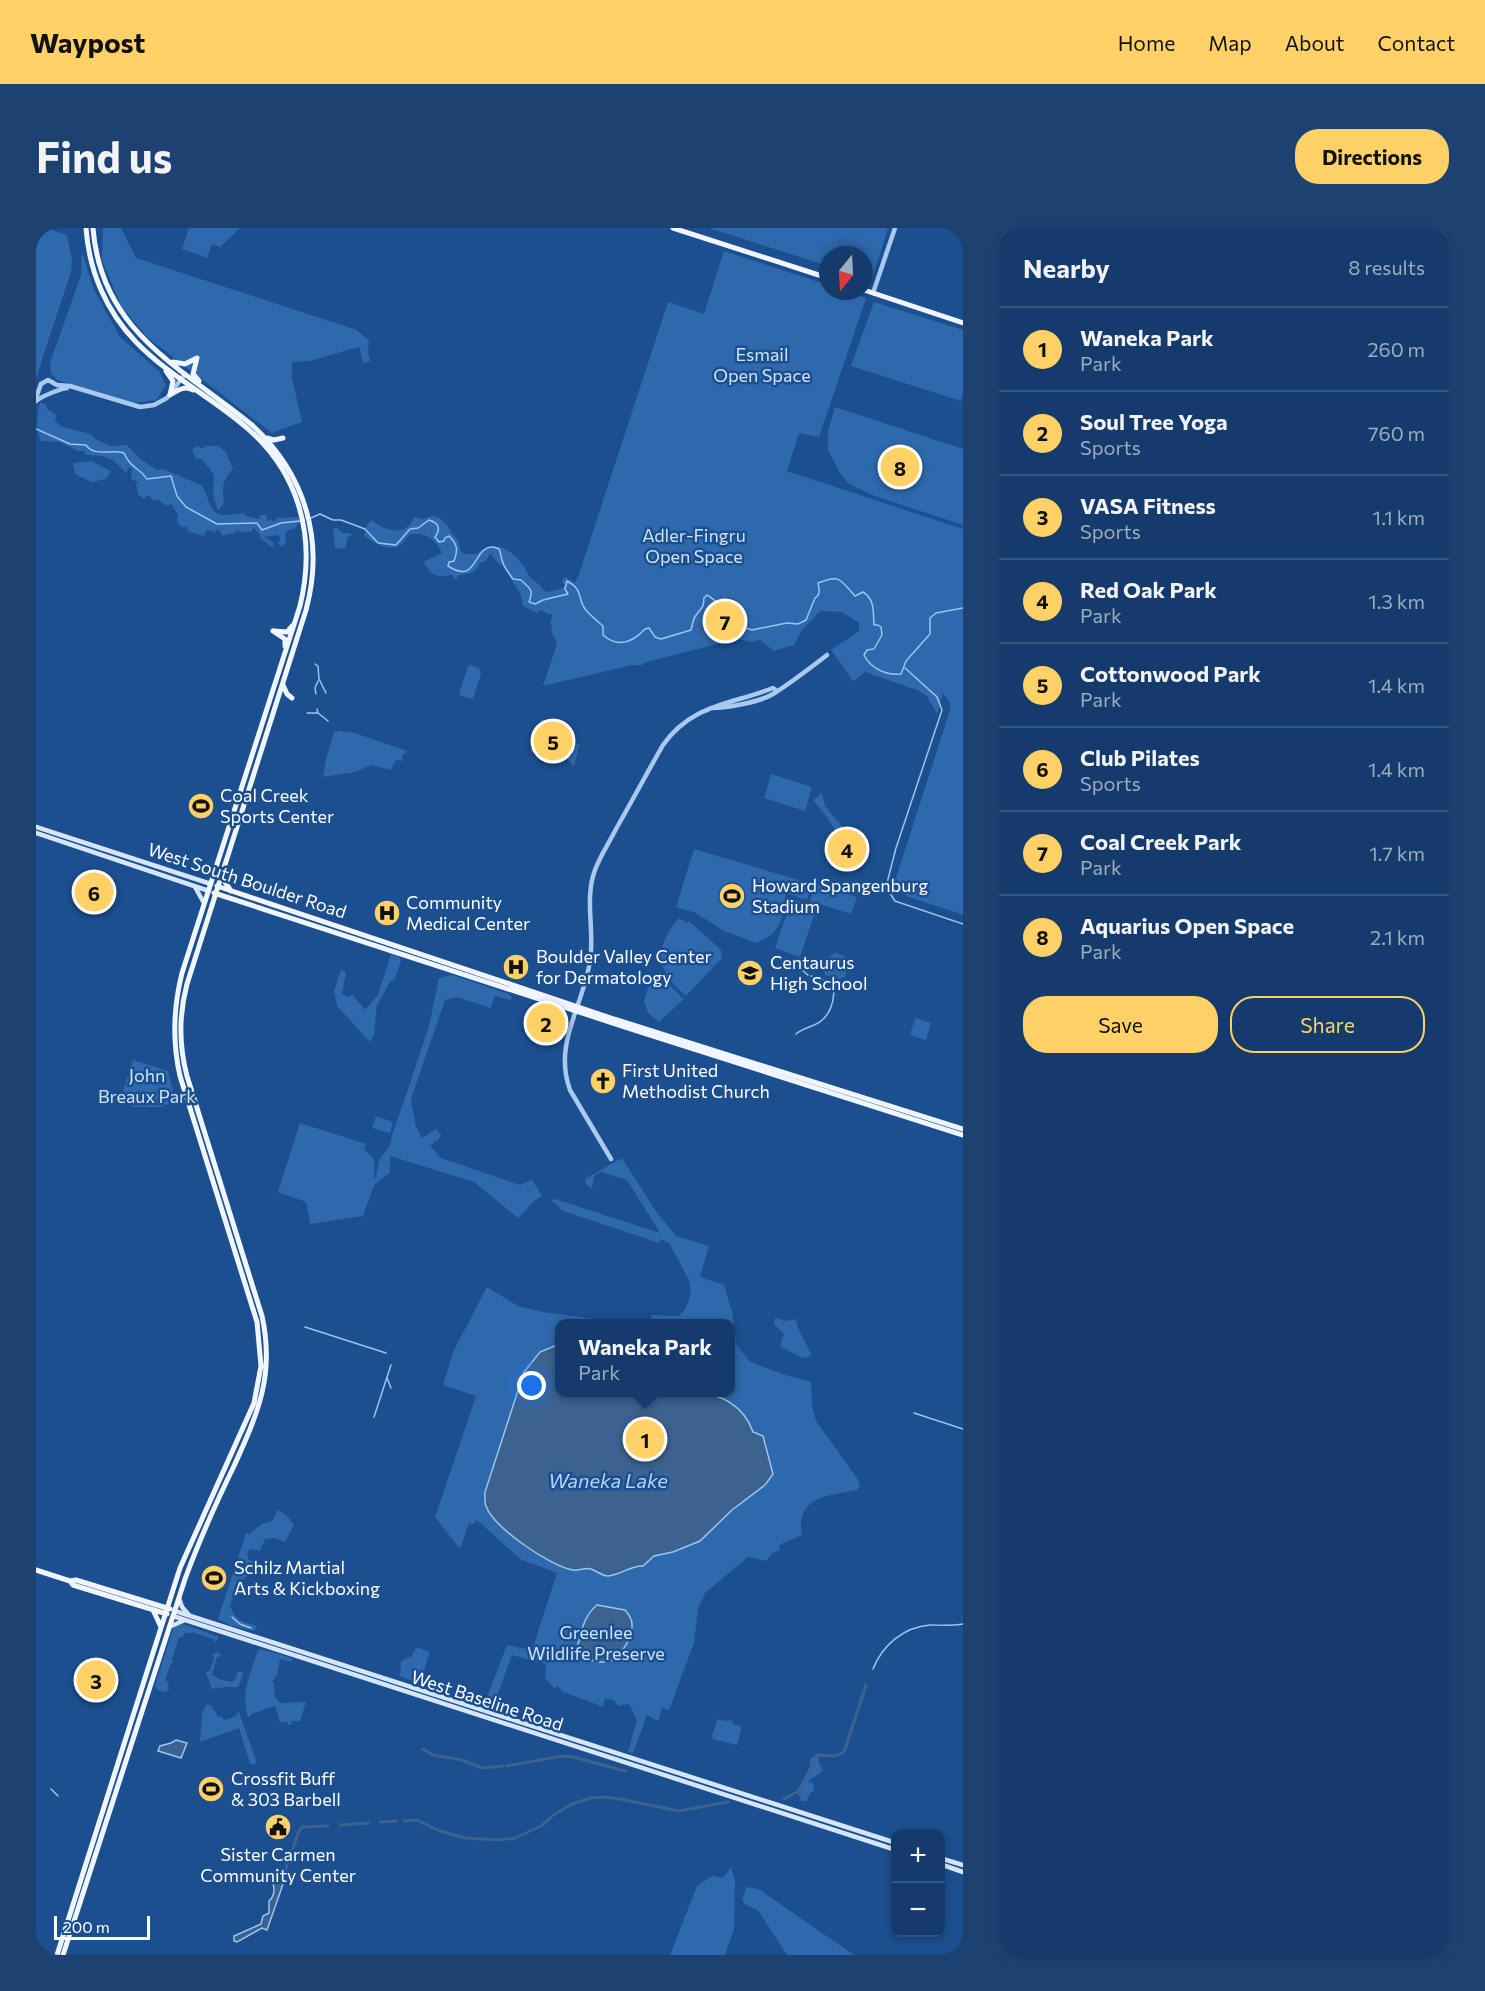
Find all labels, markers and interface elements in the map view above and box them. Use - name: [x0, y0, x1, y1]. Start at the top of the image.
- text: Waypost: [30, 25, 145, 59]
- text: Home: [1118, 30, 1175, 55]
- text: Map: [1208, 30, 1252, 55]
- text: About: [1285, 30, 1344, 55]
- text: Contact: [1377, 30, 1455, 55]
- button: Directions: [1295, 129, 1449, 184]
- text: Find us: [36, 130, 172, 182]
- north arrow: [819, 246, 873, 300]
- text: Nearby: [1023, 252, 1110, 283]
- text: 8 results: [1348, 255, 1425, 279]
- text: Waneka Park: [1080, 324, 1214, 351]
- text: 1: [1038, 337, 1047, 361]
- text: 260 m: [1367, 337, 1425, 361]
- park label: Esmail Open Space: [713, 343, 811, 386]
- text: Park: [1080, 351, 1122, 375]
- text: Soul Tree Yoga: [1080, 408, 1228, 435]
- text: 2: [1037, 421, 1048, 445]
- text: 760 m: [1368, 421, 1425, 445]
- text: Sports: [1080, 435, 1141, 459]
- pin: 8: [880, 444, 920, 490]
- text: VASA Fitness: [1080, 492, 1216, 519]
- text: 3: [1037, 505, 1048, 529]
- text: 1.1 km: [1373, 505, 1425, 529]
- text: Sports: [1080, 519, 1141, 543]
- park label: Adler-Fingru Open Space: [642, 524, 746, 567]
- text: Red Oak Park: [1080, 576, 1217, 603]
- text: 4: [1036, 589, 1049, 613]
- text: 1.3 km: [1368, 589, 1425, 613]
- pin: 7: [706, 598, 744, 644]
- text: Park: [1080, 603, 1122, 627]
- text: Cottonwood Park: [1080, 660, 1261, 687]
- text: 5: [1037, 673, 1048, 697]
- text: 1.4 km: [1368, 673, 1425, 697]
- text: Park: [1080, 687, 1122, 711]
- pin: 5: [534, 718, 572, 764]
- text: Club Pilates: [1080, 744, 1200, 771]
- text: 6: [1036, 757, 1049, 781]
- text: 1.4 km: [1368, 757, 1425, 781]
- text: Sports: [1080, 771, 1141, 795]
- place label: Coal Creek Sports Center: [220, 784, 334, 827]
- sports icon: Coal Creek Sports Center: [186, 791, 216, 821]
- pin: 4: [828, 826, 866, 872]
- text: Coal Creek Park: [1080, 828, 1241, 855]
- street label: West South Boulder Road: [145, 838, 349, 923]
- text: 7: [1037, 841, 1048, 865]
- text: 1.7 km: [1369, 841, 1425, 865]
- text: Park: [1080, 855, 1122, 879]
- pin: 6: [74, 870, 114, 914]
- place label: Howard Spangenburg Stadium: [752, 874, 929, 917]
- sports icon: Howard Spangenburg Stadium: [717, 881, 747, 911]
- place label: Community Medical Center: [406, 891, 530, 934]
- hospital icon: Community Medical Center: [372, 898, 402, 928]
- text: Aquarius Open Space: [1080, 912, 1294, 939]
- text: 8: [1036, 925, 1049, 949]
- text: 2.1 km: [1370, 925, 1425, 949]
- text: Park: [1080, 939, 1122, 963]
- place label: Boulder Valley Center for Dermatology: [536, 945, 712, 988]
- place label: Centaurus High School: [770, 951, 868, 994]
- hospital icon: Boulder Valley Center for Dermatology: [501, 952, 531, 982]
- school or university icon: Centaurus High School: [735, 958, 765, 988]
- button: Save: [1023, 996, 1218, 1053]
- button: Share: [1230, 996, 1425, 1053]
- pin: 2: [526, 1000, 566, 1046]
- place label: First United Methodist Church: [622, 1059, 770, 1102]
- park label: John Breaux Park: [98, 1064, 196, 1107]
- church icon: First United Methodist Church: [588, 1066, 618, 1096]
- popup: [555, 1319, 735, 1397]
- text: Waneka Park: [578, 1333, 712, 1360]
- text: Park: [578, 1360, 620, 1384]
- your location: [517, 1371, 546, 1400]
- pin: 1: [626, 1416, 664, 1462]
- water label: Waneka Lake: [548, 1468, 668, 1492]
- place label: Schilz Martial Arts & Kickboxing: [234, 1556, 380, 1599]
- sports icon: Schilz Martial Arts & Kickboxing: [199, 1563, 229, 1593]
- park label: Greenlee Wildlife Preserve: [527, 1621, 665, 1664]
- pin: 3: [76, 1658, 116, 1702]
- street label: West Baseline Road: [408, 1665, 566, 1735]
- place label: Crossfit Buff & 303 Barbell: [231, 1767, 341, 1810]
- sports icon: Crossfit Buff & 303 Barbell: [196, 1774, 226, 1804]
- public building icon: Sister Carmen Community Center: [263, 1812, 293, 1842]
- map controls: [891, 1829, 945, 1937]
- button: +: [891, 1829, 945, 1883]
- place label: Sister Carmen Community Center: [200, 1843, 356, 1886]
- button: −: [891, 1883, 945, 1937]
- scale bar: [54, 1913, 150, 1940]
- text: 200 m: [63, 1917, 110, 1936]

